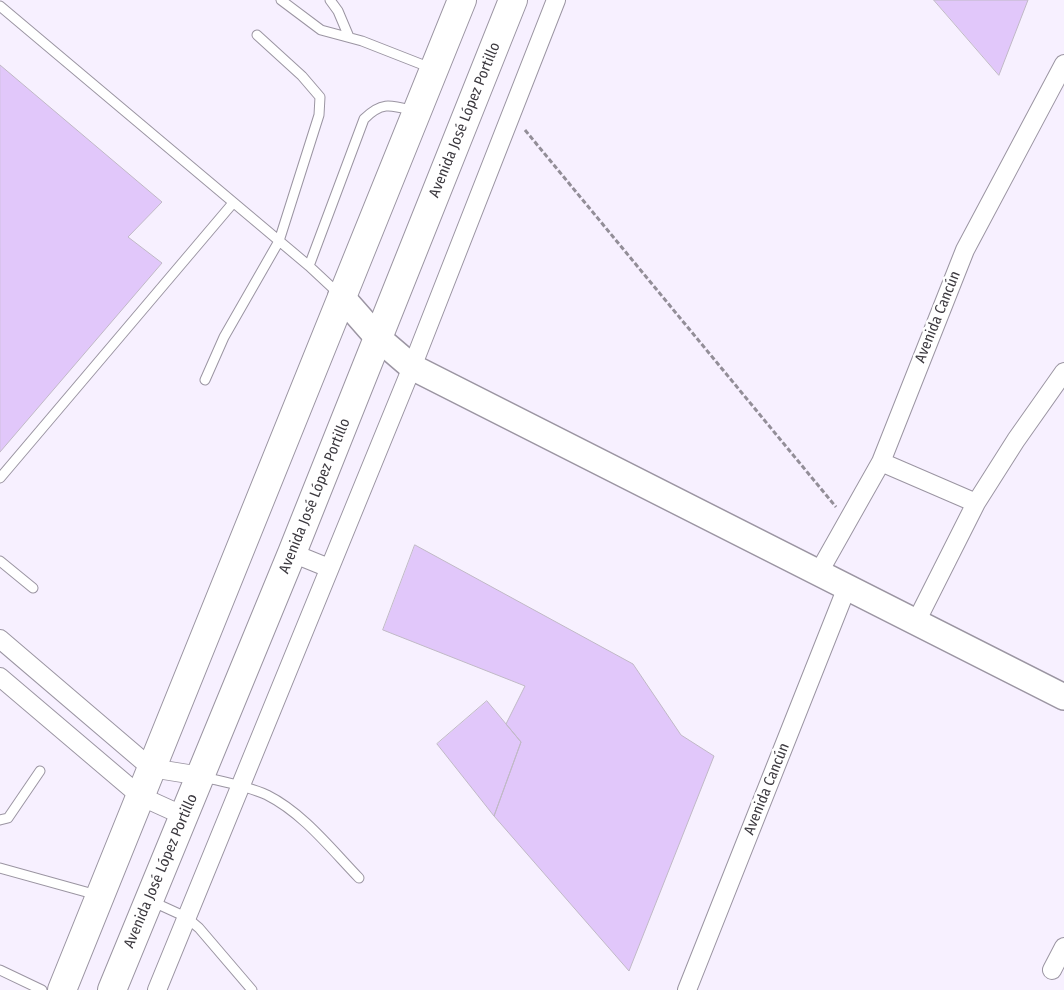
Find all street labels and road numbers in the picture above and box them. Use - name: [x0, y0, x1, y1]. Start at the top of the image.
- street label: Avenida José López Portillo: [426, 40, 504, 200]
- street label: Avenida Cancún: [911, 269, 965, 365]
- street label: Avenida José López Portillo: [276, 416, 354, 576]
- street label: Avenida Cancún: [740, 741, 794, 837]
- street label: Avenida José López Portillo: [120, 791, 202, 951]

